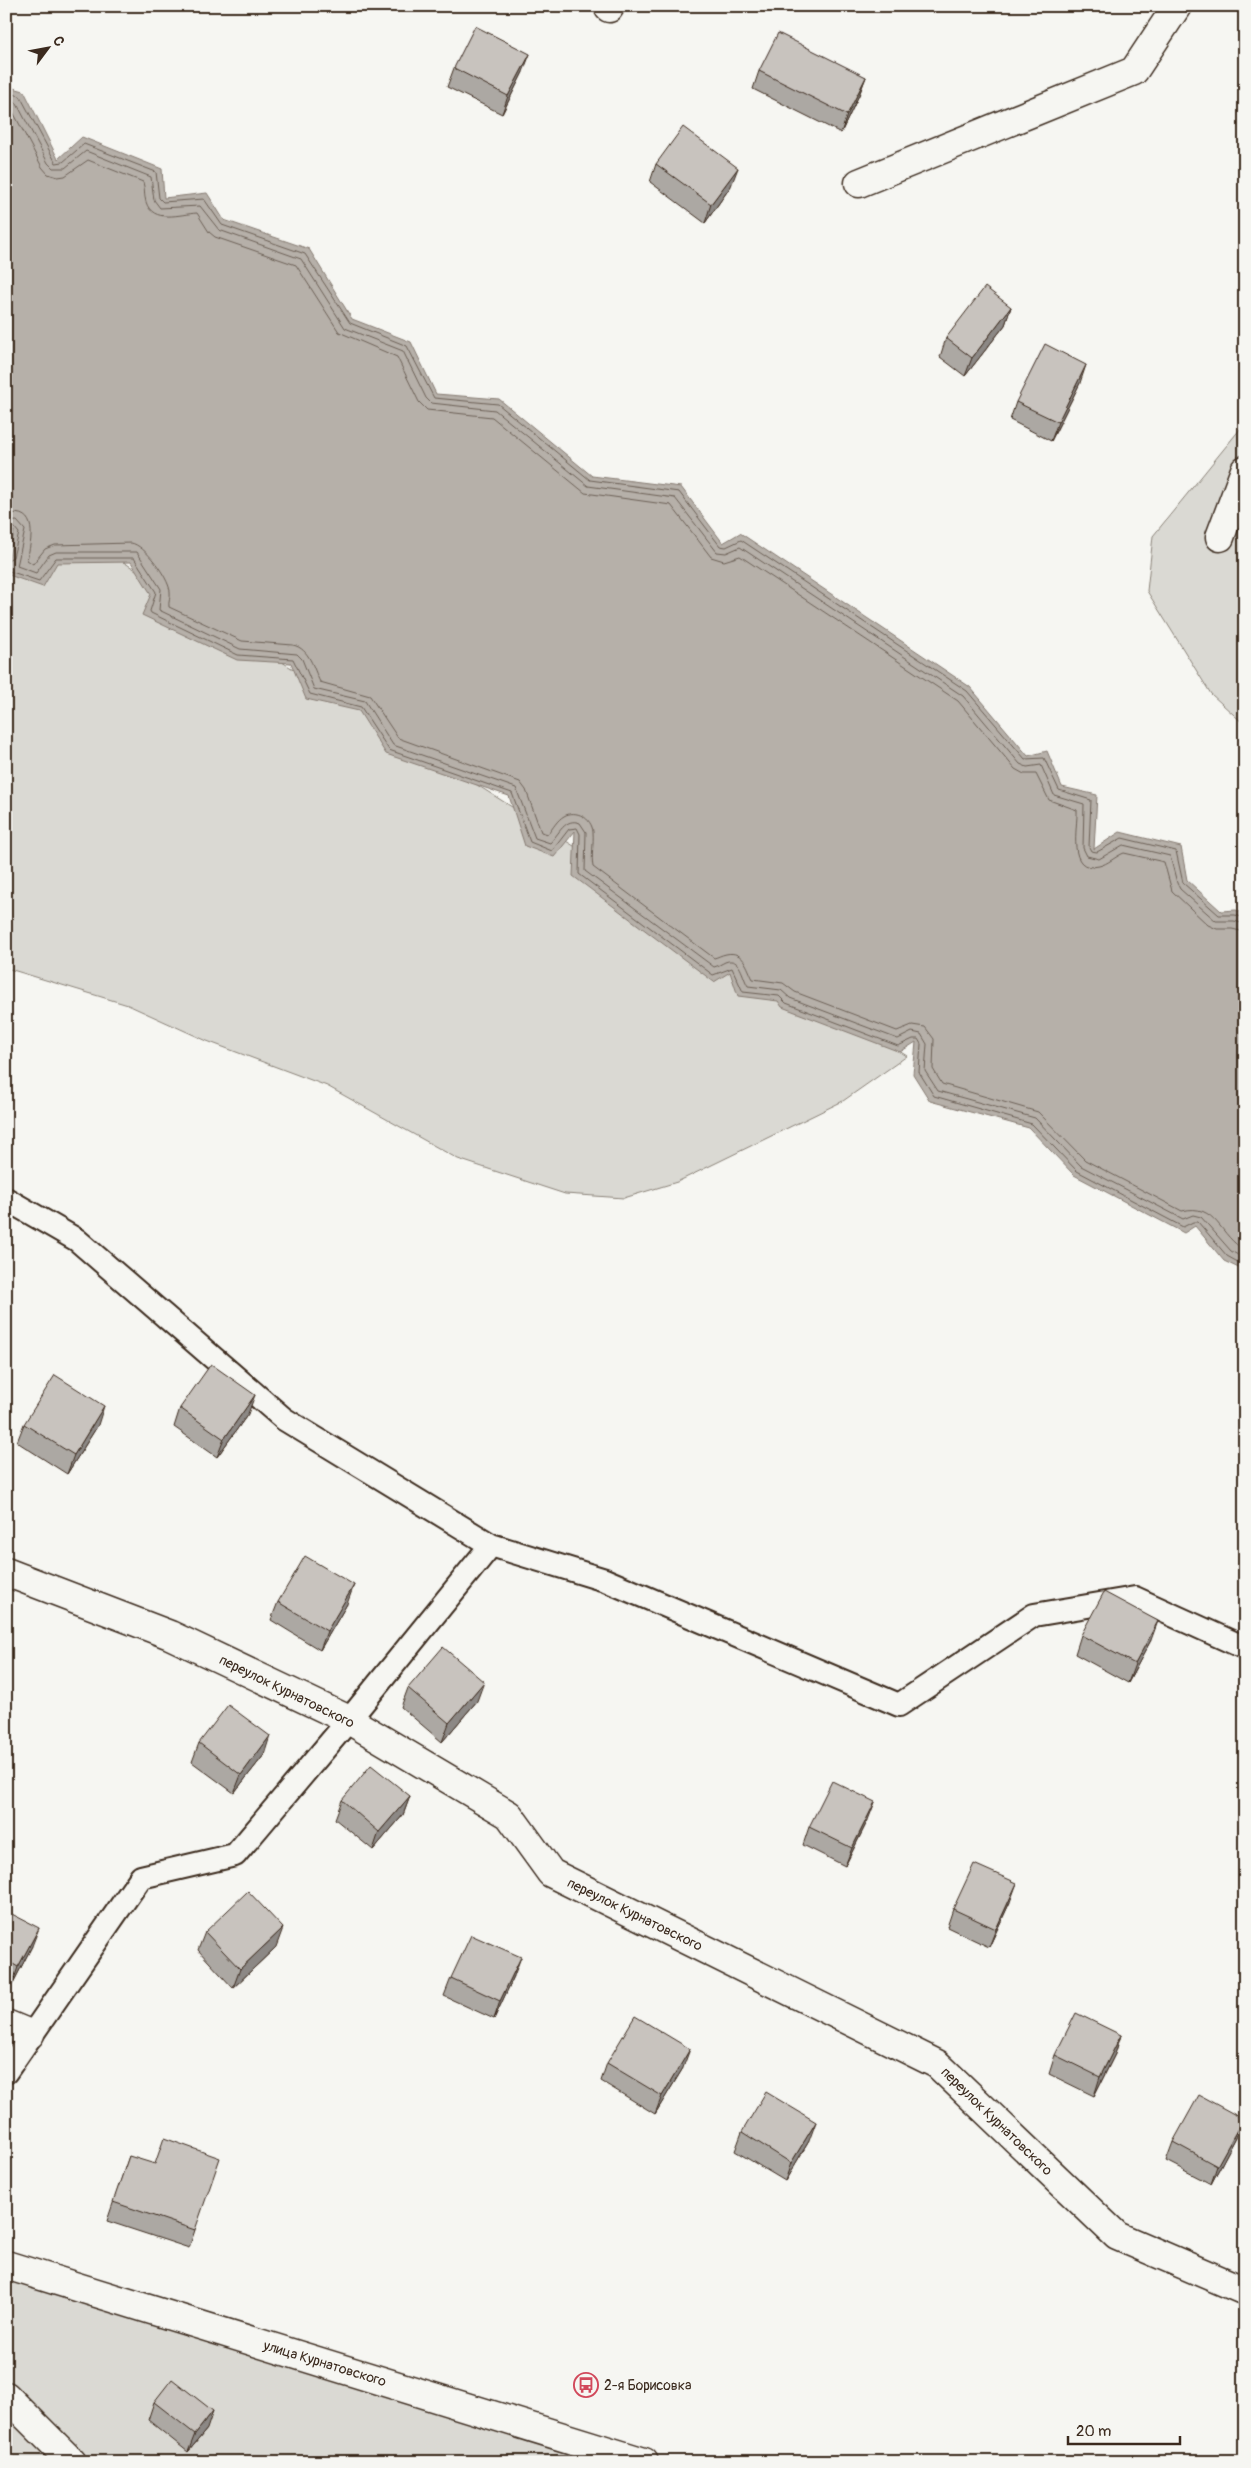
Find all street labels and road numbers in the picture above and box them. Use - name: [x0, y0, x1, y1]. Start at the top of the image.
- street label: переулок Курнатовского: [216, 1651, 358, 1732]
- street label: переулок Курнатовского: [564, 1874, 706, 1955]
- street label: переулок Курнатовского: [937, 2064, 1056, 2179]
- street label: улица Курнатовского: [260, 2336, 389, 2390]

